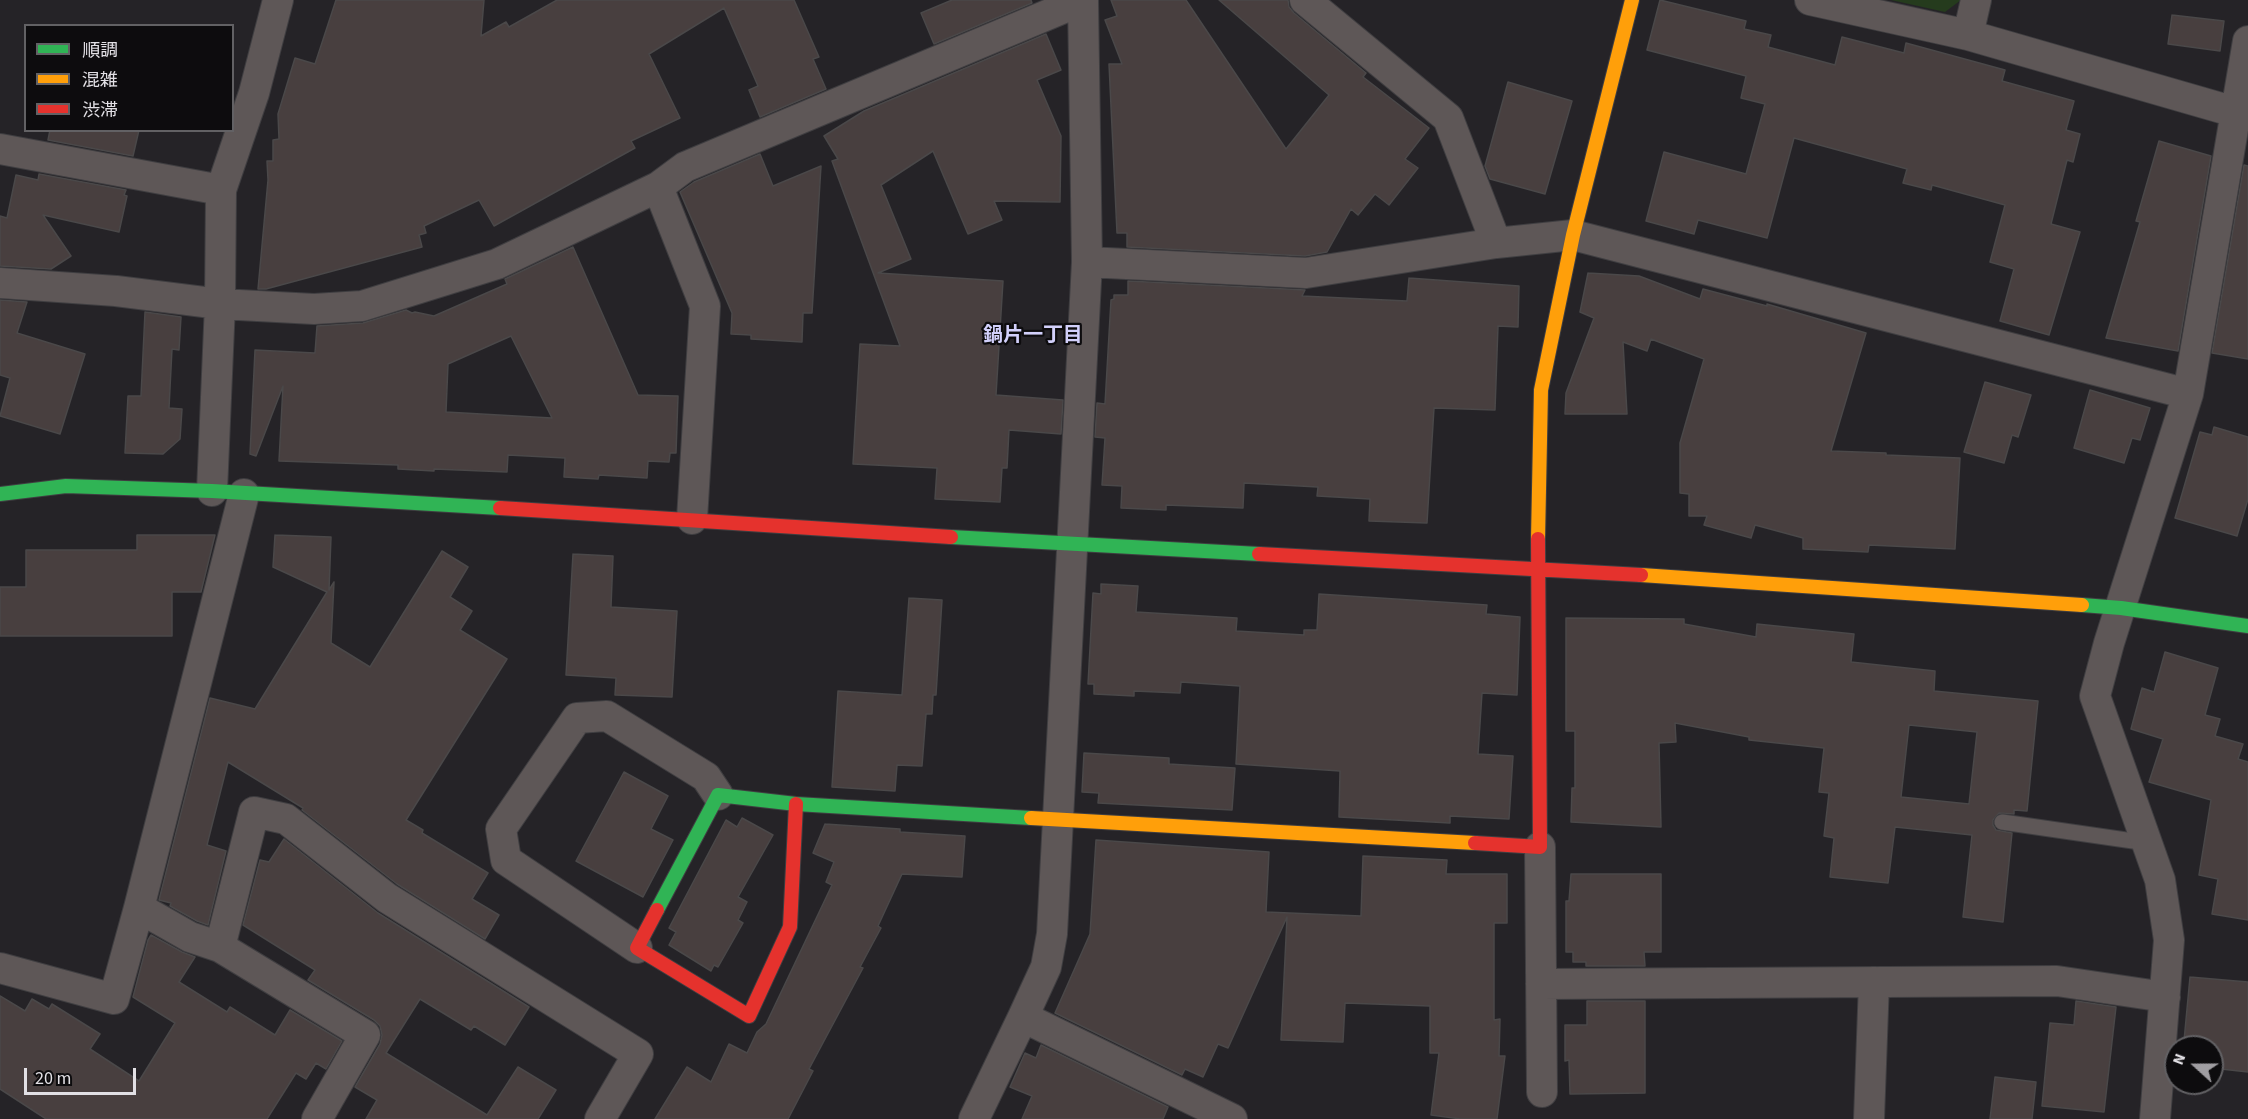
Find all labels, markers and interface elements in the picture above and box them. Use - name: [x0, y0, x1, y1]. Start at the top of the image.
- legend: [24, 24, 234, 132]
- text: 順調: [82, 38, 118, 63]
- text: 混雑: [82, 68, 118, 93]
- text: 渋滞: [82, 98, 118, 123]
- district label: 鍋片一丁目: [983, 325, 1083, 349]
- north arrow: [2164, 1035, 2224, 1095]
- text: N: [2167, 1050, 2191, 1068]
- scale bar: [27, 1056, 140, 1094]
- text: 20 m: [35, 1066, 71, 1091]

